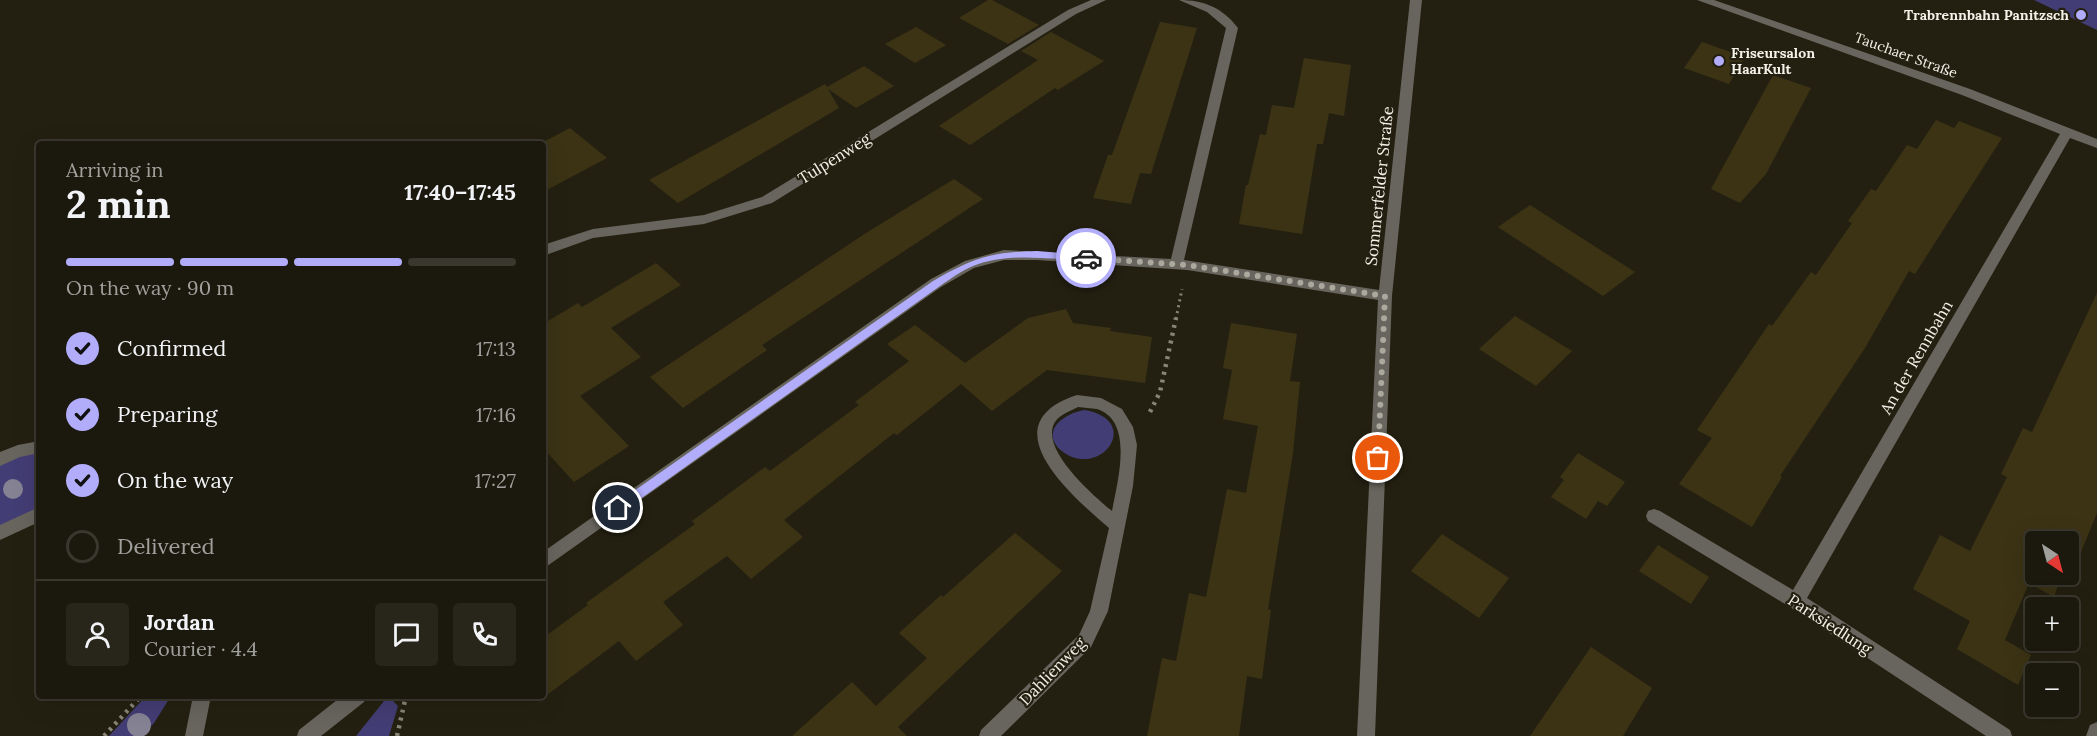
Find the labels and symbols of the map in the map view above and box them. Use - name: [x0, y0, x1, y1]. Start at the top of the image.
- place label: Trabrennbahn Panitzsch: [1904, 6, 2069, 24]
- marker: Trabrennbahn Panitzsch: [2074, 8, 2088, 22]
- street label: Tauchaer Straße: [1852, 28, 1960, 82]
- place label: Friseursalon HaarKult: [1731, 44, 1815, 78]
- marker: Friseursalon HaarKult: [1712, 54, 1726, 68]
- street label: Sommerfelder Straße: [1361, 105, 1397, 267]
- street label: Tulpenweg: [794, 127, 875, 188]
- courier: [1056, 228, 1116, 288]
- street label: An der Rennbahn: [1875, 296, 1957, 418]
- pin: [1352, 432, 1403, 483]
- pin: [592, 482, 643, 533]
- north arrow: [2025, 531, 2079, 585]
- street label: Parksiedlung: [1784, 590, 1877, 659]
- street label: Dahlienweg: [1015, 632, 1090, 709]

